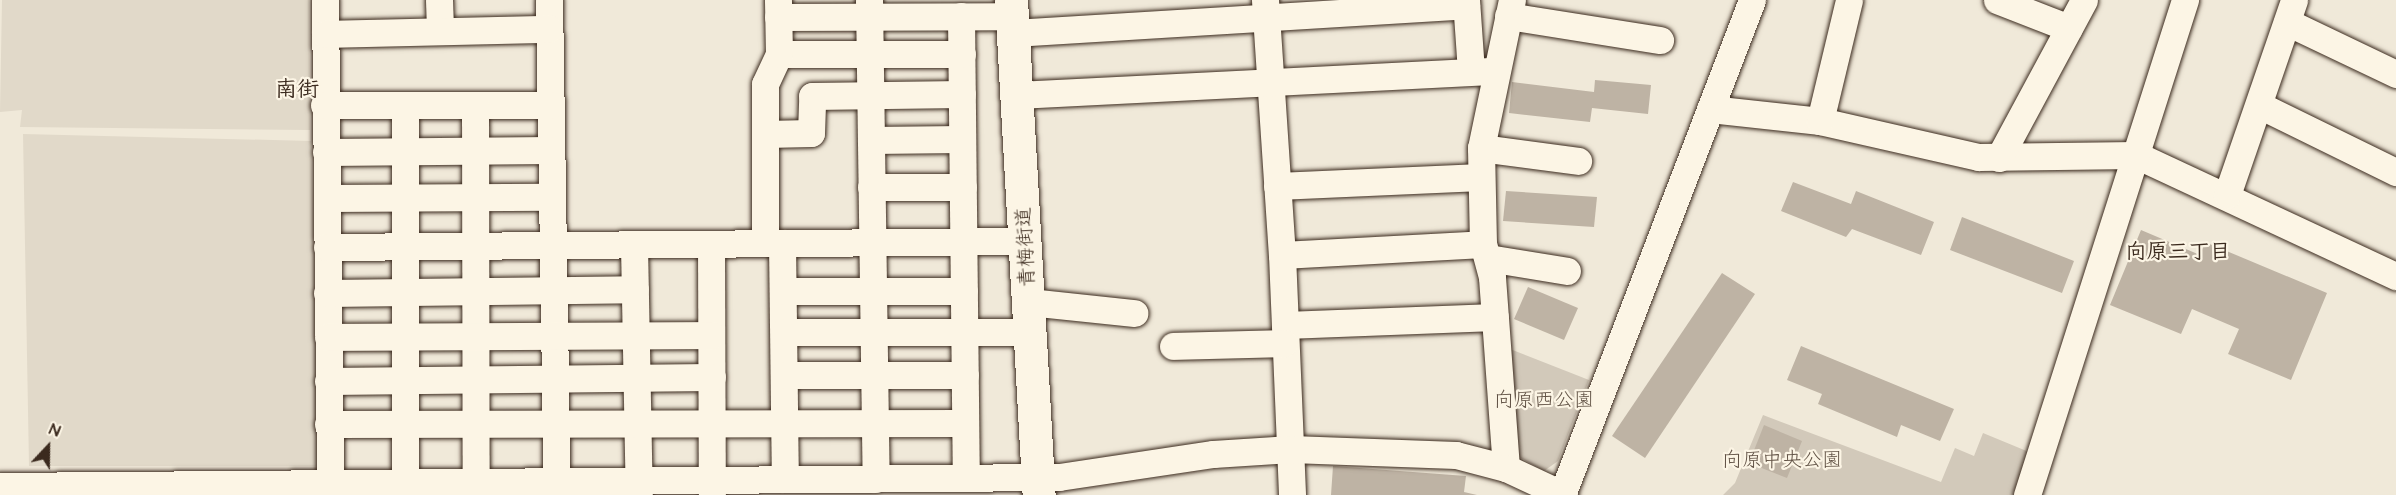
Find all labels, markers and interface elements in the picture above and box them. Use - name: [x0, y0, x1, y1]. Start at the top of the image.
- district label: 南街: [275, 77, 319, 103]
- street label: 青梅街道: [1012, 206, 1040, 288]
- district label: 向原三丁目: [2126, 239, 2230, 265]
- park label: 向原西公園: [1494, 388, 1594, 412]
- north arrow: [18, 417, 78, 477]
- text: N: [46, 418, 64, 442]
- park label: 向原中央公園: [1722, 448, 1842, 472]

